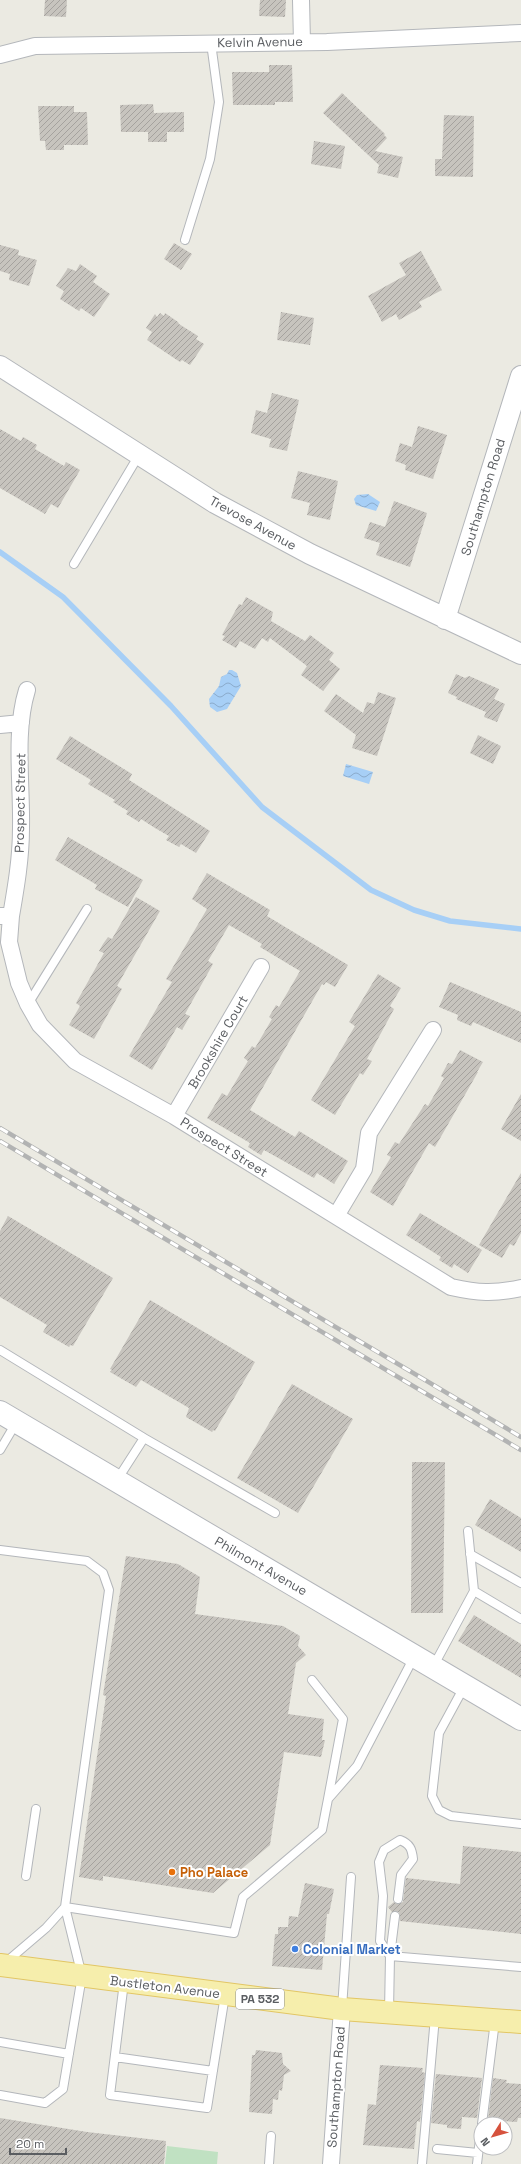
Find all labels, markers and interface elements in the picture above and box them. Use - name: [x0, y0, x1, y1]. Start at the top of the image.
- street label: Kelvin Avenue: [217, 33, 303, 51]
- street label: Southampton Road: [457, 436, 509, 558]
- street label: Trevose Avenue: [206, 492, 300, 554]
- street label: Prospect Street: [11, 753, 29, 853]
- street label: Brookshire Court: [184, 992, 252, 1092]
- street label: Prospect Street: [177, 1113, 271, 1181]
- street label: Philmont Avenue: [212, 1533, 310, 1599]
- place label: Pho Palace: [180, 1864, 248, 1881]
- marker: Pho Palace: [167, 1867, 177, 1877]
- place label: Colonial Market: [303, 1941, 401, 1958]
- marker: Colonial Market: [290, 1944, 300, 1954]
- street label: Bustleton Avenue: [109, 1972, 221, 2002]
- road number: PA 532: [236, 1989, 284, 2009]
- street label: Southampton Road: [323, 2026, 349, 2148]
- north arrow: [473, 2116, 513, 2156]
- scale bar: [10, 2130, 66, 2156]
- text: N: [477, 2135, 493, 2149]
- text: 20 m: [16, 2136, 44, 2152]

